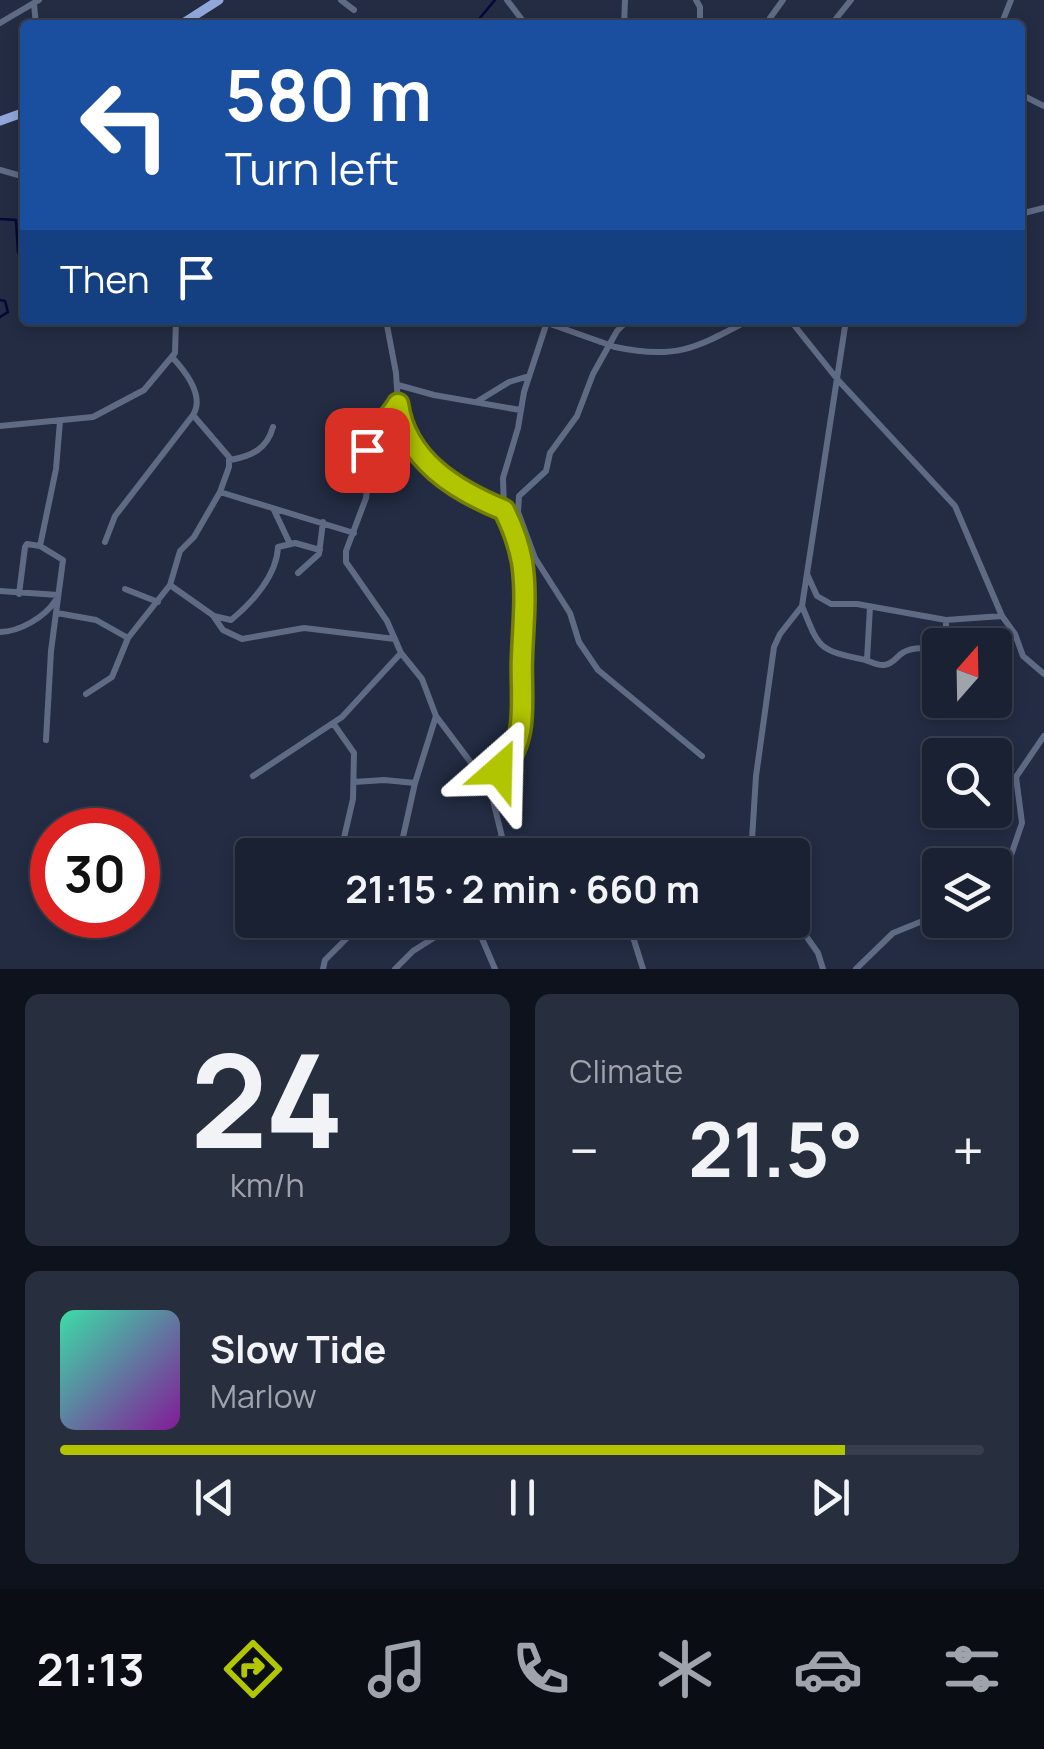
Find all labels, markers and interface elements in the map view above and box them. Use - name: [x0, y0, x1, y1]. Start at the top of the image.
- text: 580 m: [225, 46, 432, 142]
- icon: left: [60, 60, 190, 190]
- text: Turn left: [225, 137, 399, 199]
- icon: arrive: [169, 250, 224, 305]
- text: Then: [60, 252, 149, 304]
- pin: [325, 408, 410, 493]
- icon: arrive: [340, 423, 395, 478]
- north arrow: [922, 628, 1012, 718]
- map controls: [922, 628, 1012, 938]
- position arrow: [447, 718, 551, 822]
- button: search: [922, 738, 1012, 828]
- speed limit sign: 30: [30, 808, 160, 938]
- button: layers: [922, 848, 1012, 938]
- text: 21:15 · 2 min · 660 m: [345, 862, 700, 914]
- text: 24: [190, 1009, 344, 1187]
- text: Climate: [570, 1049, 683, 1093]
- text: 21.5°: [688, 1097, 863, 1200]
- text: −: [570, 1112, 599, 1188]
- text: +: [952, 1112, 984, 1188]
- text: km/h: [230, 1163, 304, 1207]
- text: Slow Tide: [210, 1322, 387, 1374]
- text: Marlow: [210, 1374, 317, 1418]
- icon: previous: [187, 1470, 242, 1525]
- icon: pause: [495, 1470, 550, 1525]
- icon: next: [803, 1470, 858, 1525]
- icon: directions: [218, 1634, 288, 1704]
- icon: music: [362, 1634, 432, 1704]
- icon: phone: [506, 1634, 576, 1704]
- icon: climate: [650, 1634, 720, 1704]
- icon: car: [793, 1634, 863, 1704]
- icon: filters: [937, 1634, 1007, 1704]
- text: 21:13: [37, 1638, 145, 1700]

